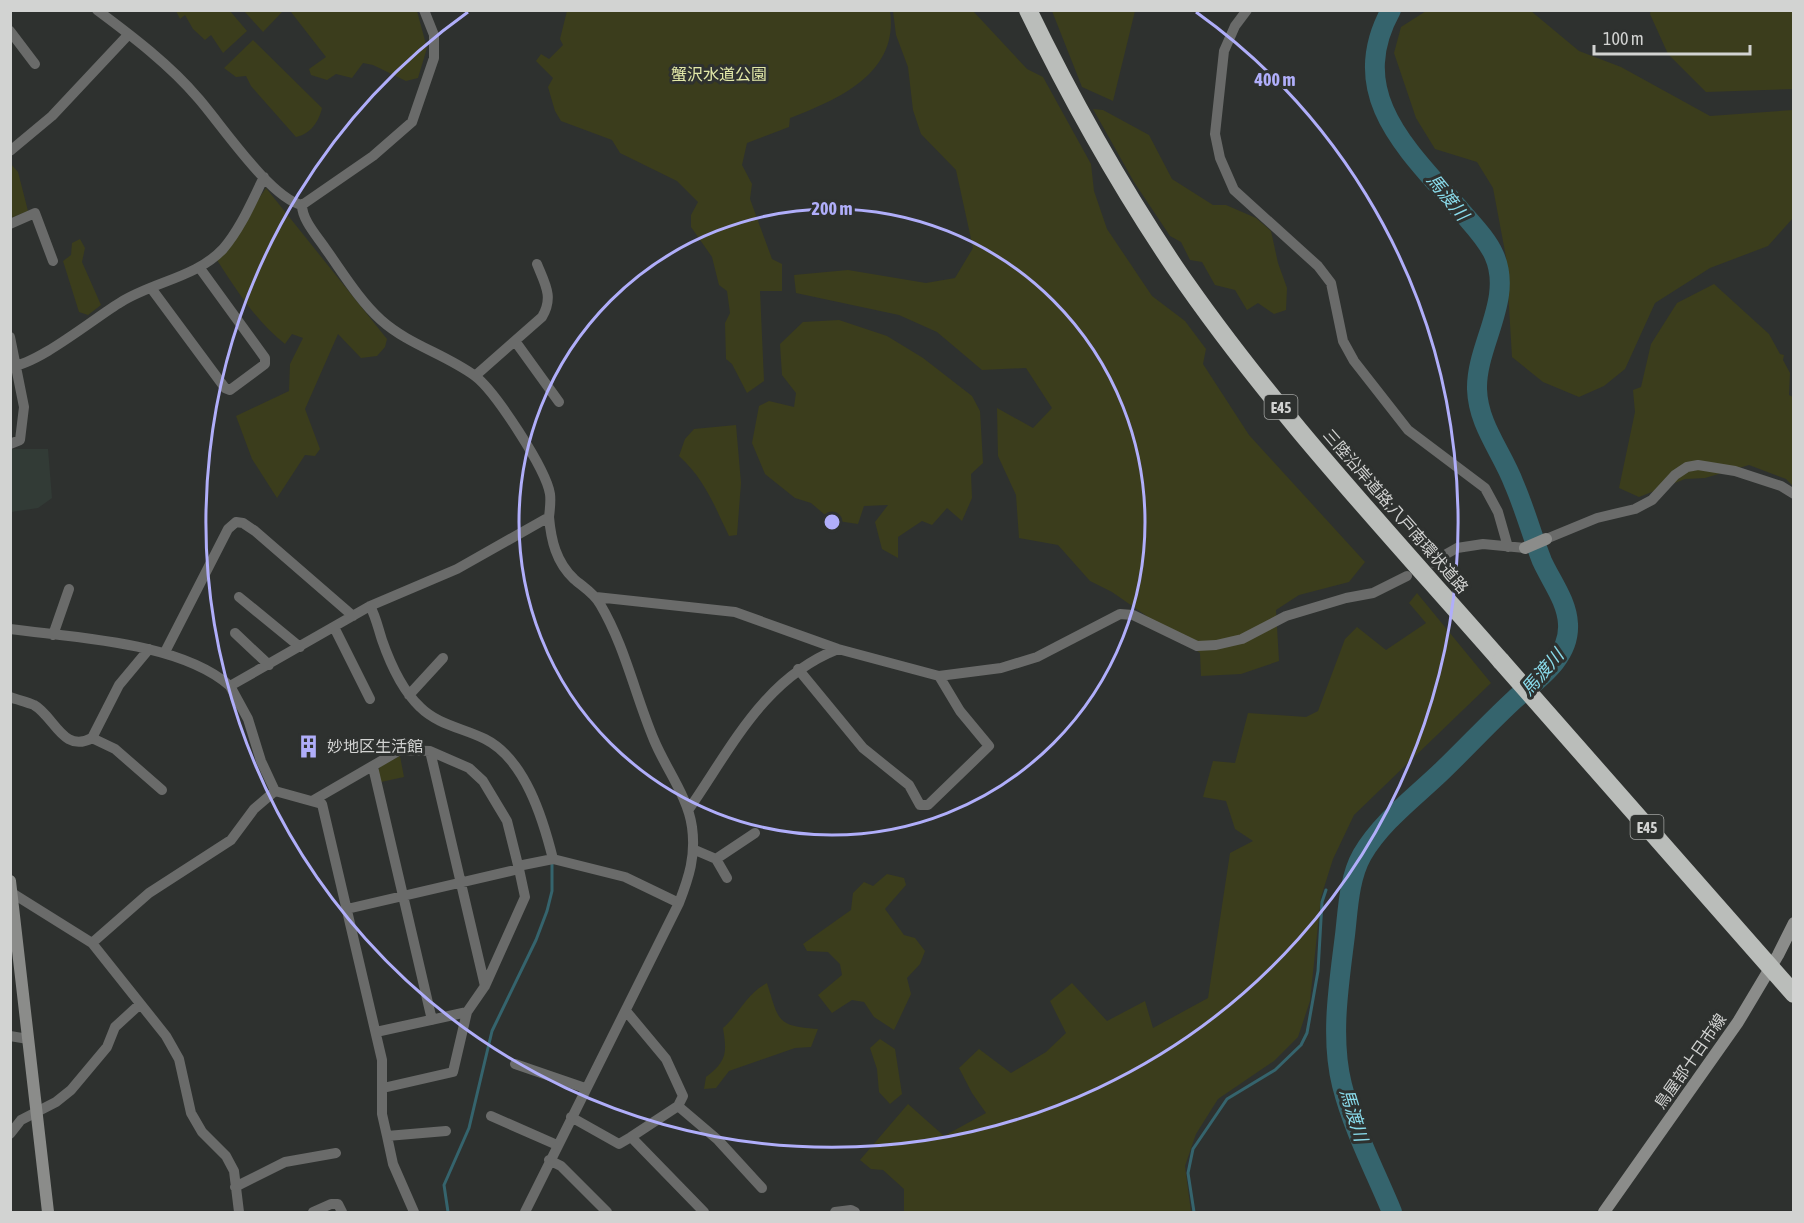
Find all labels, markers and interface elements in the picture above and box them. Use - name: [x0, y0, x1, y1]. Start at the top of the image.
- scale bar: [1594, 18, 1750, 56]
- text: 100 m: [1603, 28, 1644, 49]
- park label: 蟹沢水道公園: [671, 65, 767, 83]
- text: 400 m: [1254, 69, 1295, 90]
- water label: 馬渡川: [1423, 169, 1474, 226]
- text: 200 m: [812, 198, 852, 219]
- road number: E45: [1264, 395, 1298, 419]
- street label: 三陸沿岸道路;八戸南環状道路: [1320, 426, 1472, 596]
- centre of rings: [822, 512, 842, 532]
- water label: 馬渡川: [1516, 643, 1569, 699]
- building icon: 妙地区生活館: [296, 733, 322, 759]
- place label: 妙地区生活館: [327, 737, 423, 755]
- road number: E45: [1630, 815, 1664, 839]
- street label: 鳥屋部十日市線: [1651, 1010, 1729, 1112]
- water label: 馬渡川: [1336, 1086, 1373, 1146]

